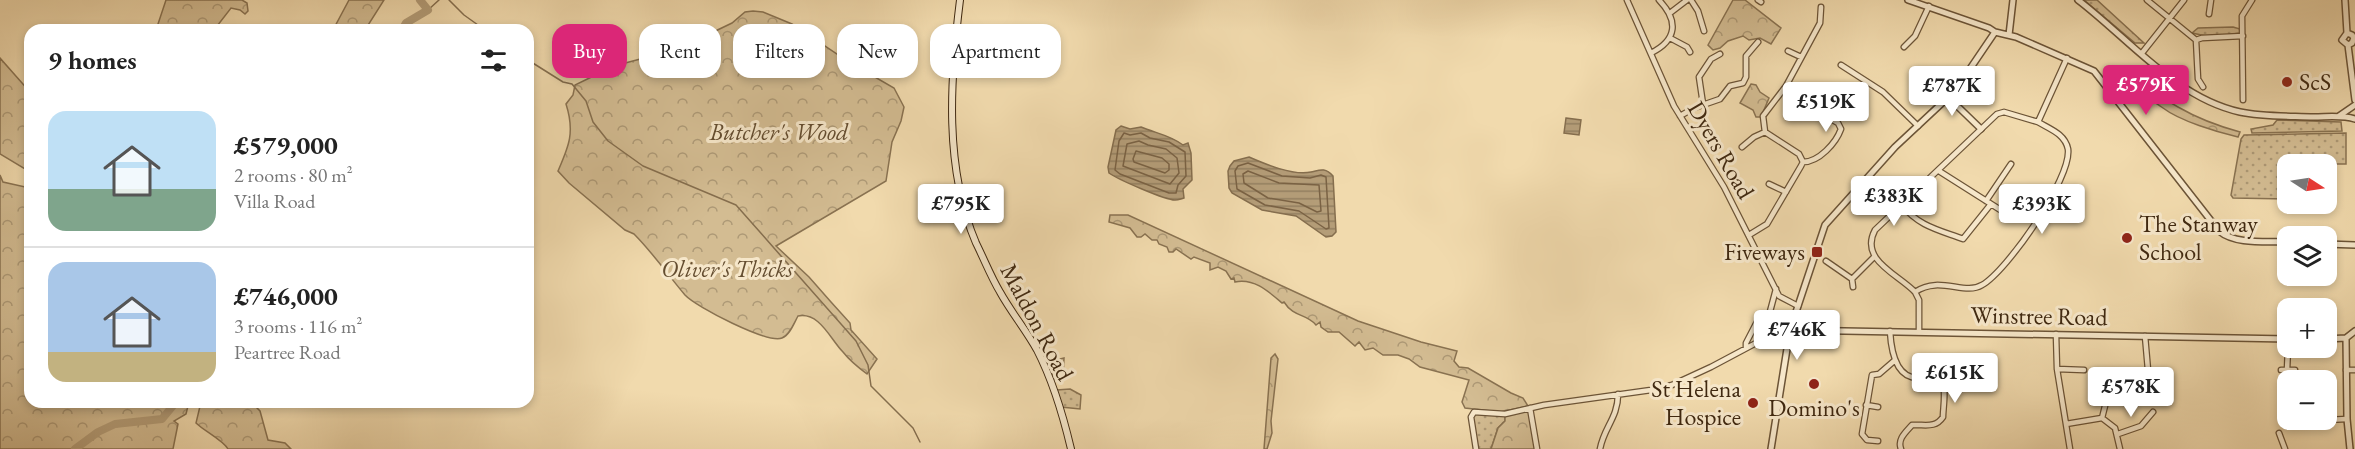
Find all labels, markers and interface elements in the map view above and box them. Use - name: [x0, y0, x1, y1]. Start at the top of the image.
- chip: Buy: [552, 24, 627, 78]
- chip: Rent: [639, 24, 721, 78]
- chip: Filters: [733, 24, 825, 78]
- chip: New: [837, 24, 918, 78]
- chip: Apartment: [930, 24, 1061, 78]
- text: 9 homes: [48, 43, 137, 77]
- icon: filters: [477, 44, 510, 77]
- pin: £579K: [2104, 65, 2188, 116]
- pin: £787K: [1910, 66, 1994, 117]
- place label: ScS: [2299, 66, 2331, 97]
- text: £579K: [2117, 71, 2175, 97]
- text: £787K: [1923, 72, 1981, 98]
- marker: ScS: [2280, 75, 2294, 89]
- pin: £519K: [1784, 82, 1868, 133]
- text: £519K: [1797, 88, 1855, 114]
- street label: Dyers Road: [1681, 95, 1762, 205]
- park label: Butcher's Wood: [709, 116, 849, 147]
- text: £579,000: [234, 128, 338, 162]
- icon: home: [96, 135, 168, 207]
- north arrow: [2277, 154, 2337, 214]
- map controls: [2277, 154, 2337, 430]
- text: 2 rooms · 80 m²: [234, 162, 353, 188]
- pin: £383K: [1852, 176, 1936, 227]
- text: £383K: [1865, 182, 1923, 208]
- pin: £795K: [919, 184, 1003, 235]
- pin: £393K: [2000, 184, 2084, 235]
- text: Villa Road: [234, 188, 315, 214]
- text: £795K: [932, 190, 990, 216]
- text: £393K: [2013, 190, 2071, 216]
- place label: The Stanway School: [2139, 208, 2258, 267]
- button: layers: [2277, 226, 2337, 286]
- marker: The Stanway School: [2120, 231, 2134, 245]
- place label: Fiveways: [1724, 236, 1805, 267]
- marker: Fiveways: [1810, 245, 1824, 259]
- park label: Oliver's Thicks: [661, 253, 793, 284]
- street label: Maldon Road: [994, 258, 1082, 386]
- text: £746,000: [234, 279, 338, 313]
- icon: home: [96, 286, 168, 358]
- button: +: [2277, 298, 2337, 358]
- street label: Winstree Road: [1970, 299, 2109, 332]
- pin: £746K: [1755, 310, 1839, 361]
- text: 3 rooms · 116 m²: [234, 313, 362, 339]
- text: £746K: [1768, 316, 1826, 342]
- text: Peartree Road: [234, 339, 341, 365]
- pin: £615K: [1913, 353, 1997, 404]
- text: £615K: [1926, 359, 1984, 385]
- pin: £578K: [2089, 367, 2173, 418]
- button: −: [2277, 370, 2337, 430]
- place label: St Helena Hospice: [1651, 373, 1741, 432]
- text: £578K: [2102, 373, 2160, 399]
- marker: Domino's: [1807, 377, 1821, 391]
- place label: Domino's: [1768, 392, 1860, 423]
- marker: St Helena Hospice: [1746, 396, 1760, 410]

